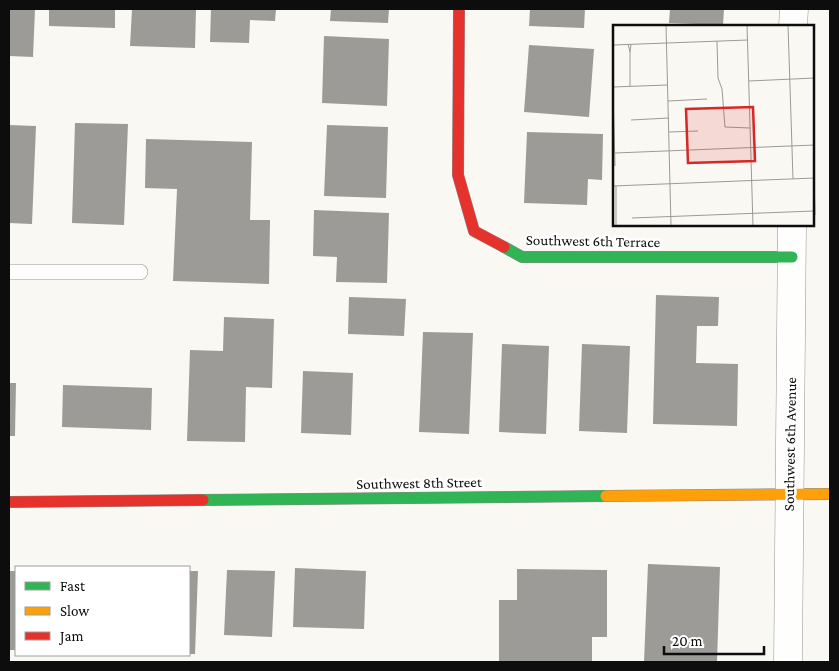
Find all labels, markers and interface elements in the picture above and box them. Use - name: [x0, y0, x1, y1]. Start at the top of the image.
- inset map: [613, 25, 814, 226]
- street label: Southwest 6th Terrace: [526, 232, 661, 250]
- street label: Southwest 6th Avenue: [781, 376, 799, 511]
- street label: Southwest 8th Street: [356, 474, 483, 492]
- legend: [15, 566, 190, 656]
- text: Fast: [60, 578, 86, 594]
- text: Slow: [60, 603, 90, 619]
- scale bar: [664, 624, 764, 656]
- text: Jam: [58, 628, 83, 645]
- text: 20 m: [672, 633, 703, 649]

